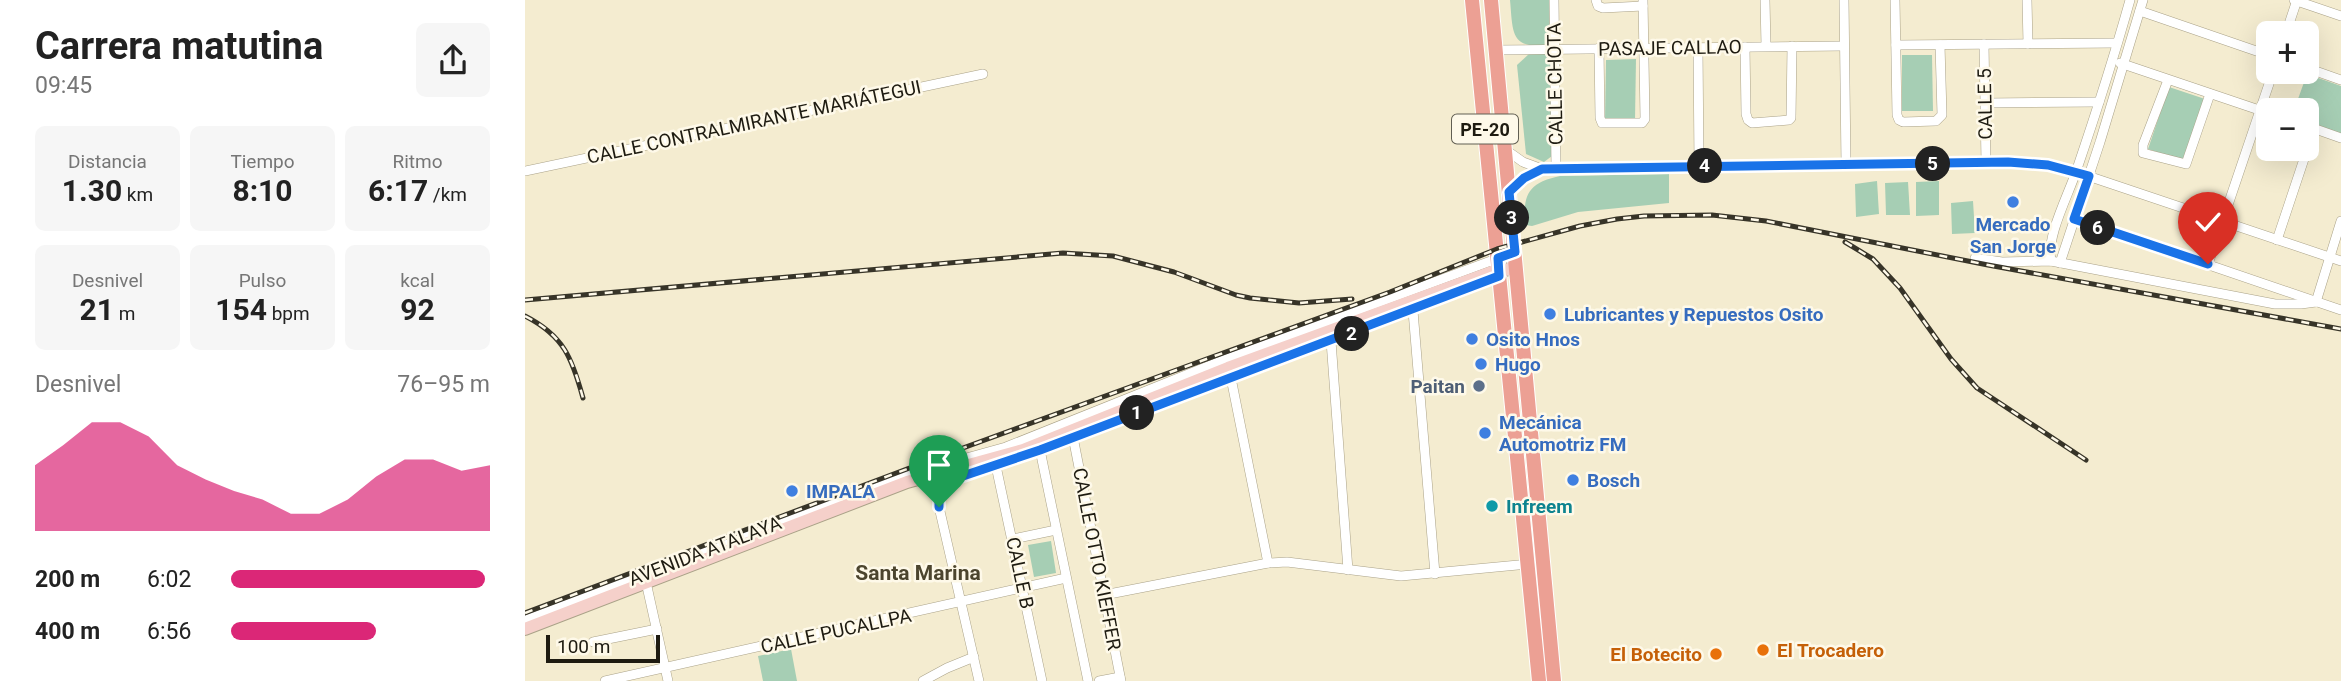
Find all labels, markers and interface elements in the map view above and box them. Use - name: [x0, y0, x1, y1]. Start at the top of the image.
- map controls: [2256, 21, 2319, 161]
- button: +: [2256, 21, 2319, 84]
- street label: CALLE CHOTA: [1542, 22, 1568, 145]
- button: share: [416, 23, 490, 97]
- text: Carrera matutina: [35, 24, 323, 68]
- street label: PASAJE CALLAO: [1598, 35, 1742, 61]
- street label: CALLE 5: [1973, 68, 1997, 140]
- text: 09:45: [35, 72, 92, 99]
- street label: CALLE CONTRALMIRANTE MARIÁTEGUI: [585, 75, 923, 169]
- button: −: [2256, 98, 2319, 161]
- road number: PE-20: [1452, 114, 1518, 144]
- pin: 5: [1915, 146, 1951, 182]
- pin: 4: [1687, 148, 1723, 184]
- text: Distancia: [68, 150, 147, 173]
- text: Tiempo: [230, 150, 295, 173]
- text: Ritmo: [392, 150, 443, 173]
- text: 5: [1927, 152, 1938, 175]
- text: 4: [1699, 154, 1710, 177]
- text: 1.30: [62, 173, 122, 208]
- text: 8:10: [232, 173, 293, 208]
- text: 6:17: [368, 173, 428, 208]
- text: km: [122, 183, 153, 206]
- text: /km: [428, 183, 467, 206]
- pin: [2178, 192, 2238, 264]
- marker: Mercado San Jorge: [2005, 194, 2021, 210]
- pin: 3: [1495, 200, 1529, 235]
- icon: check: [2189, 203, 2227, 241]
- text: 3: [1506, 206, 1517, 229]
- pin: 6: [2081, 210, 2115, 246]
- place label: Mercado San Jorge: [1970, 213, 2056, 258]
- text: 6: [2092, 216, 2103, 239]
- text: Desnivel: [72, 269, 143, 292]
- text: Pulso: [239, 269, 286, 292]
- text: kcal: [400, 269, 435, 292]
- text: 21: [80, 292, 114, 327]
- text: 154: [215, 292, 267, 327]
- text: 92: [400, 292, 435, 327]
- text: m: [114, 302, 135, 325]
- text: bpm: [267, 302, 310, 325]
- place label: Lubricantes y Repuestos Osito: [1564, 303, 1824, 326]
- marker: Lubricantes y Repuestos Osito: [1542, 306, 1558, 322]
- pin: 2: [1335, 316, 1369, 352]
- text: 2: [1346, 322, 1357, 345]
- place label: Osito Hnos: [1486, 328, 1580, 351]
- marker: Osito Hnos: [1464, 331, 1480, 347]
- place label: Hugo: [1495, 353, 1541, 376]
- marker: Hugo: [1473, 356, 1489, 372]
- text: Desnivel: [35, 371, 121, 398]
- text: 76–95 m: [397, 371, 490, 398]
- place label: Paitan: [1410, 375, 1465, 398]
- marker: Paitan: [1471, 378, 1487, 394]
- pin: 1: [1119, 396, 1155, 430]
- text: 1: [1131, 401, 1142, 424]
- place label: Mecánica Automotriz FM: [1499, 411, 1626, 456]
- marker: Mecánica Automotriz FM: [1477, 425, 1493, 441]
- pin: [909, 435, 969, 507]
- icon: arrive: [920, 446, 958, 484]
- street label: CALLE OTTO KIEFFER: [1068, 466, 1126, 652]
- place label: Bosch: [1587, 469, 1640, 492]
- marker: Bosch: [1565, 472, 1581, 488]
- place label: IMPALA: [806, 480, 875, 503]
- marker: IMPALA: [784, 483, 800, 499]
- place label: Infreem: [1506, 495, 1573, 518]
- marker: Infreem: [1484, 498, 1500, 514]
- street label: AVENIDA ATALAYA: [625, 511, 785, 591]
- street label: CALLE B: [1001, 535, 1039, 611]
- district label: Santa Marina: [855, 561, 981, 585]
- text: 200 m: [35, 566, 100, 593]
- text: 6:02: [147, 566, 191, 593]
- street label: CALLE PUCALLPA: [759, 604, 914, 658]
- text: 400 m: [35, 618, 100, 645]
- text: 6:56: [147, 618, 191, 645]
- scale bar: [546, 632, 660, 664]
- text: 100 m: [557, 635, 610, 658]
- place label: El Trocadero: [1777, 639, 1884, 662]
- marker: El Trocadero: [1755, 642, 1771, 658]
- place label: El Botecito: [1610, 643, 1702, 666]
- marker: El Botecito: [1708, 646, 1724, 662]

